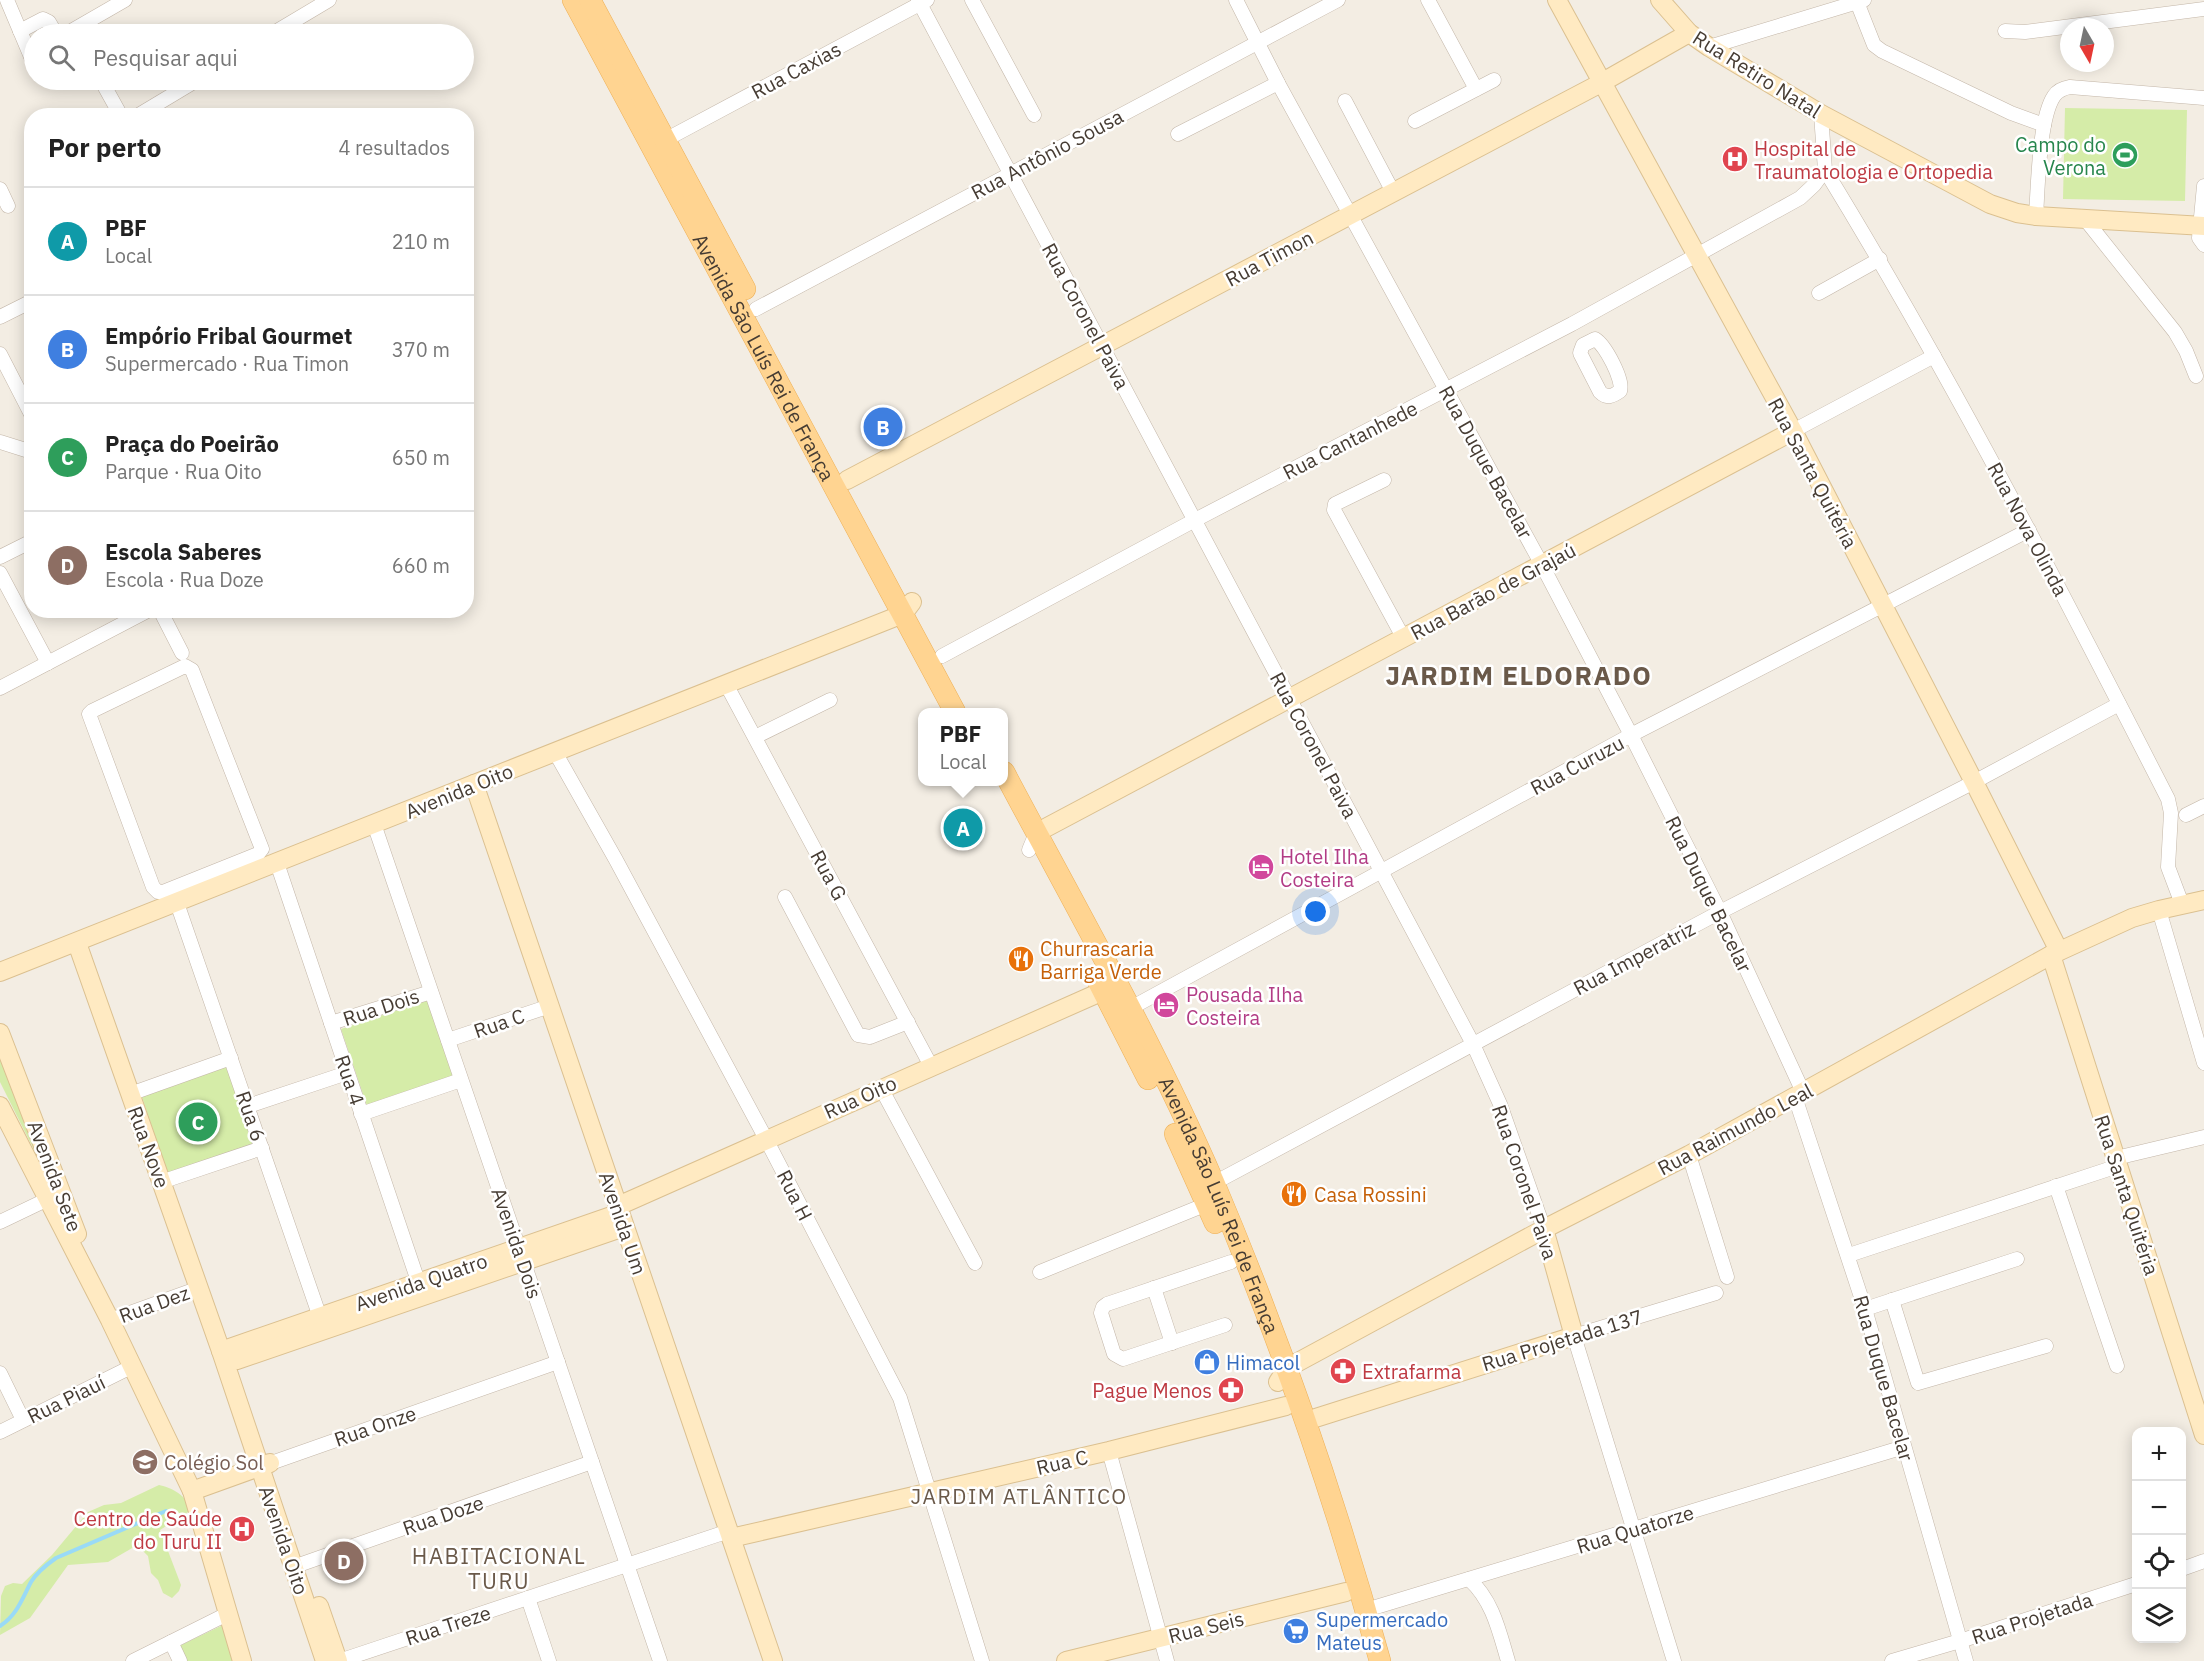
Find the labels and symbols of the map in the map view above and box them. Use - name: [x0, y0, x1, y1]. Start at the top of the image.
- north arrow: [2060, 18, 2114, 72]
- street label: Rua Retiro Natal: [1688, 24, 1826, 124]
- street label: Rua Caxias: [746, 35, 846, 105]
- street label: Rua Antônio Sousa: [966, 102, 1128, 206]
- place label: Campo do Verona: [2015, 131, 2106, 181]
- place label: Hospital de Traumatologia e Ortopedia: [1754, 135, 1993, 185]
- sports icon: Campo do Verona: [2110, 140, 2140, 170]
- hospital icon: Hospital de Traumatologia e Ortopedia: [1720, 144, 1750, 174]
- street label: Rua Timon: [1220, 224, 1318, 292]
- street label: Avenida São Luís Rei de França: [687, 229, 842, 486]
- street label: Rua Coronel Paiva: [1036, 238, 1136, 394]
- street label: Rua Duque Bacelar: [1433, 381, 1539, 543]
- street label: Rua Santa Quitéria: [1762, 393, 1864, 553]
- street label: Rua Cantanhede: [1278, 394, 1422, 486]
- pin: B: [864, 404, 902, 450]
- street label: Rua Nova Olinda: [1981, 457, 2075, 601]
- street label: Rua Barão de Grajaú: [1406, 536, 1580, 646]
- district label: JARDIM ELDORADO: [1386, 658, 1652, 692]
- street label: Rua Coronel Paiva: [1264, 667, 1364, 823]
- street label: Rua Curuzu: [1525, 729, 1629, 801]
- street label: Avenida Oito: [401, 757, 517, 825]
- pin: A: [944, 806, 982, 850]
- street label: Rua Duque Bacelar: [1659, 811, 1759, 977]
- place label: Hotel Ilha Costeira: [1280, 843, 1369, 893]
- street label: Rua G: [805, 845, 853, 905]
- hotel icon: Hotel Ilha Costeira: [1246, 852, 1276, 882]
- your location: [1301, 897, 1330, 926]
- street label: Rua Imperatriz: [1568, 915, 1700, 1001]
- place label: Churrascaria Barriga Verde: [1040, 935, 1162, 985]
- restaurant icon: Churrascaria Barriga Verde: [1006, 944, 1036, 974]
- place label: Pousada Ilha Costeira: [1186, 981, 1304, 1031]
- street label: Rua Dois: [339, 982, 423, 1032]
- hotel icon: Pousada Ilha Costeira: [1151, 990, 1181, 1020]
- street label: Rua C: [470, 1002, 528, 1044]
- street label: Rua 4: [329, 1051, 371, 1109]
- street label: Rua Oito: [819, 1069, 901, 1125]
- street label: Avenida São Luís Rei de França: [1153, 1072, 1286, 1337]
- street label: Rua Raimundo Leal: [1653, 1077, 1817, 1181]
- street label: Rua 6: [230, 1087, 272, 1145]
- pin: C: [178, 1100, 218, 1144]
- street label: Rua Coronel Paiva: [1486, 1101, 1564, 1263]
- street label: Rua Nove: [122, 1102, 176, 1192]
- street label: Rua Santa Quitéria: [2088, 1111, 2166, 1279]
- street label: Avenida Sete: [21, 1117, 89, 1235]
- street label: Rua H: [771, 1165, 819, 1225]
- street label: Avenida Um: [593, 1168, 653, 1278]
- restaurant icon: Casa Rossini: [1279, 1179, 1309, 1209]
- place label: Casa Rossini: [1314, 1181, 1427, 1208]
- street label: Avenida Dois: [485, 1184, 549, 1302]
- street label: Avenida Quatro: [351, 1247, 491, 1317]
- street label: Rua Dez: [115, 1279, 193, 1329]
- street label: Rua Duque Bacelar: [1847, 1292, 1921, 1464]
- street label: Rua Projetada 137: [1478, 1303, 1646, 1377]
- shop icon: Himacol: [1192, 1347, 1222, 1377]
- place label: Himacol: [1226, 1349, 1300, 1376]
- pharmacy icon: Extrafarma: [1328, 1356, 1358, 1386]
- place label: Extrafarma: [1362, 1358, 1462, 1385]
- street label: Rua Piauí: [22, 1369, 110, 1429]
- pharmacy icon: Pague Menos: [1216, 1375, 1246, 1405]
- place label: Pague Menos: [1092, 1377, 1212, 1404]
- street label: Rua Onze: [330, 1399, 420, 1453]
- street label: Rua C: [1034, 1443, 1090, 1481]
- school or university icon: Colégio Sol: [130, 1447, 160, 1477]
- place label: Colégio Sol: [164, 1449, 264, 1476]
- street label: Avenida Oito: [253, 1482, 315, 1598]
- district label: JARDIM ATLÂNTICO: [910, 1482, 1128, 1510]
- street label: Rua Doze: [399, 1489, 487, 1541]
- street label: Rua Quatorze: [1573, 1498, 1697, 1560]
- place label: Centro de Saúde do Turu II: [74, 1505, 222, 1555]
- hospital icon: Centro de Saúde do Turu II: [227, 1514, 257, 1544]
- pin: D: [324, 1538, 364, 1584]
- district label: HABITACIONAL TURU: [412, 1541, 586, 1595]
- street label: Rua Projetada: [1968, 1586, 2096, 1650]
- street label: Rua Treze: [402, 1599, 494, 1651]
- street label: Rua Seis: [1165, 1605, 1247, 1649]
- place label: Supermercado Mateus: [1316, 1606, 1448, 1656]
- supermarket icon: Supermercado Mateus: [1281, 1616, 1311, 1646]

